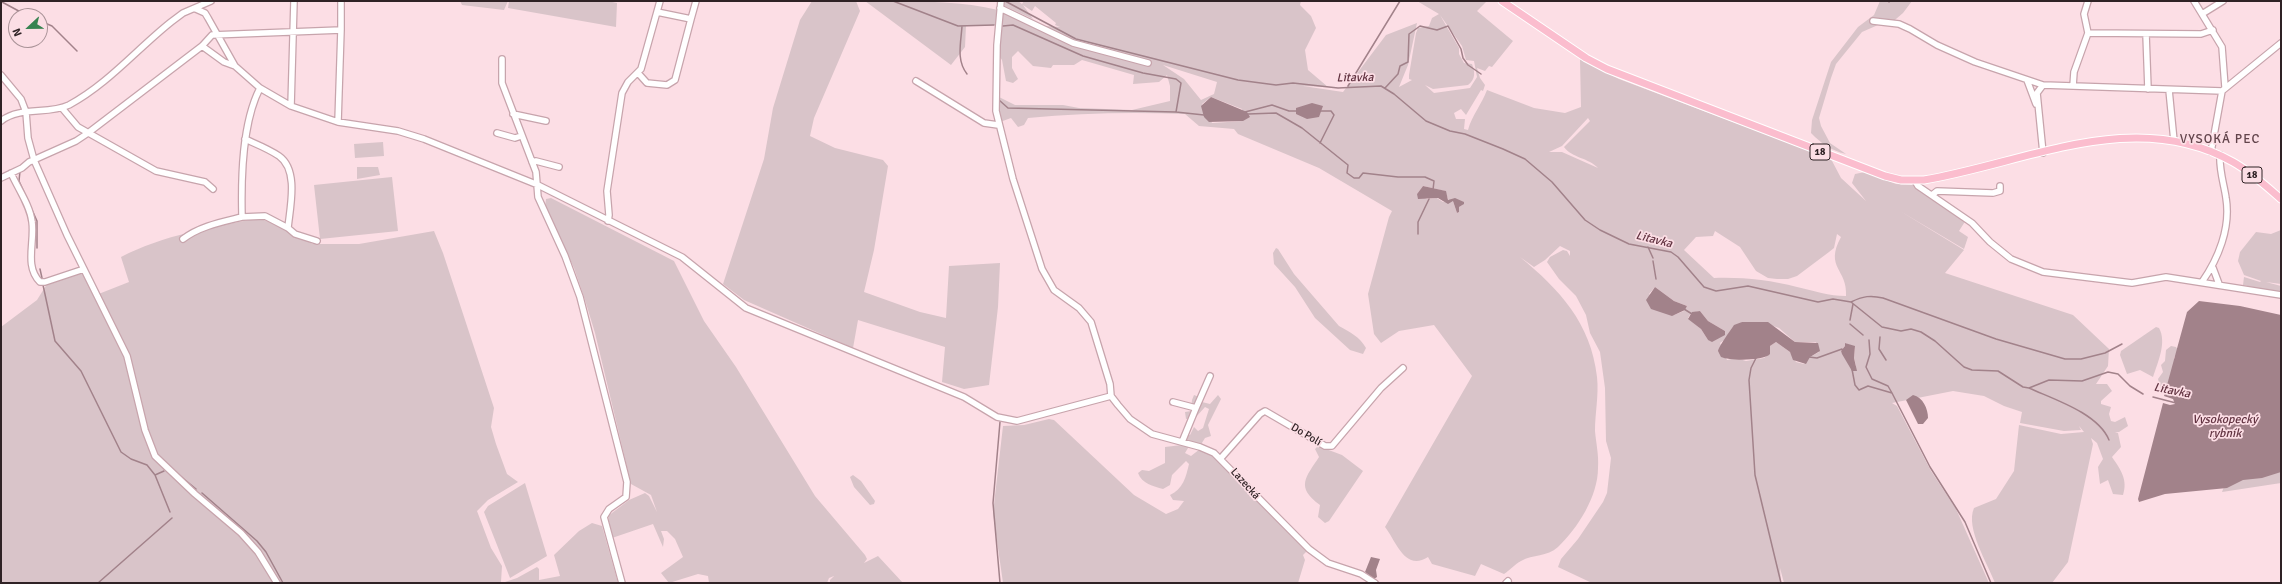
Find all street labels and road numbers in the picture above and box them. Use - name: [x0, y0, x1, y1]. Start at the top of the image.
- road number: 18: [1810, 144, 1830, 160]
- road number: 18: [2242, 167, 2262, 183]
- street label: Do Polí: [1288, 421, 1324, 449]
- street label: Lazecká: [1227, 466, 1263, 502]

